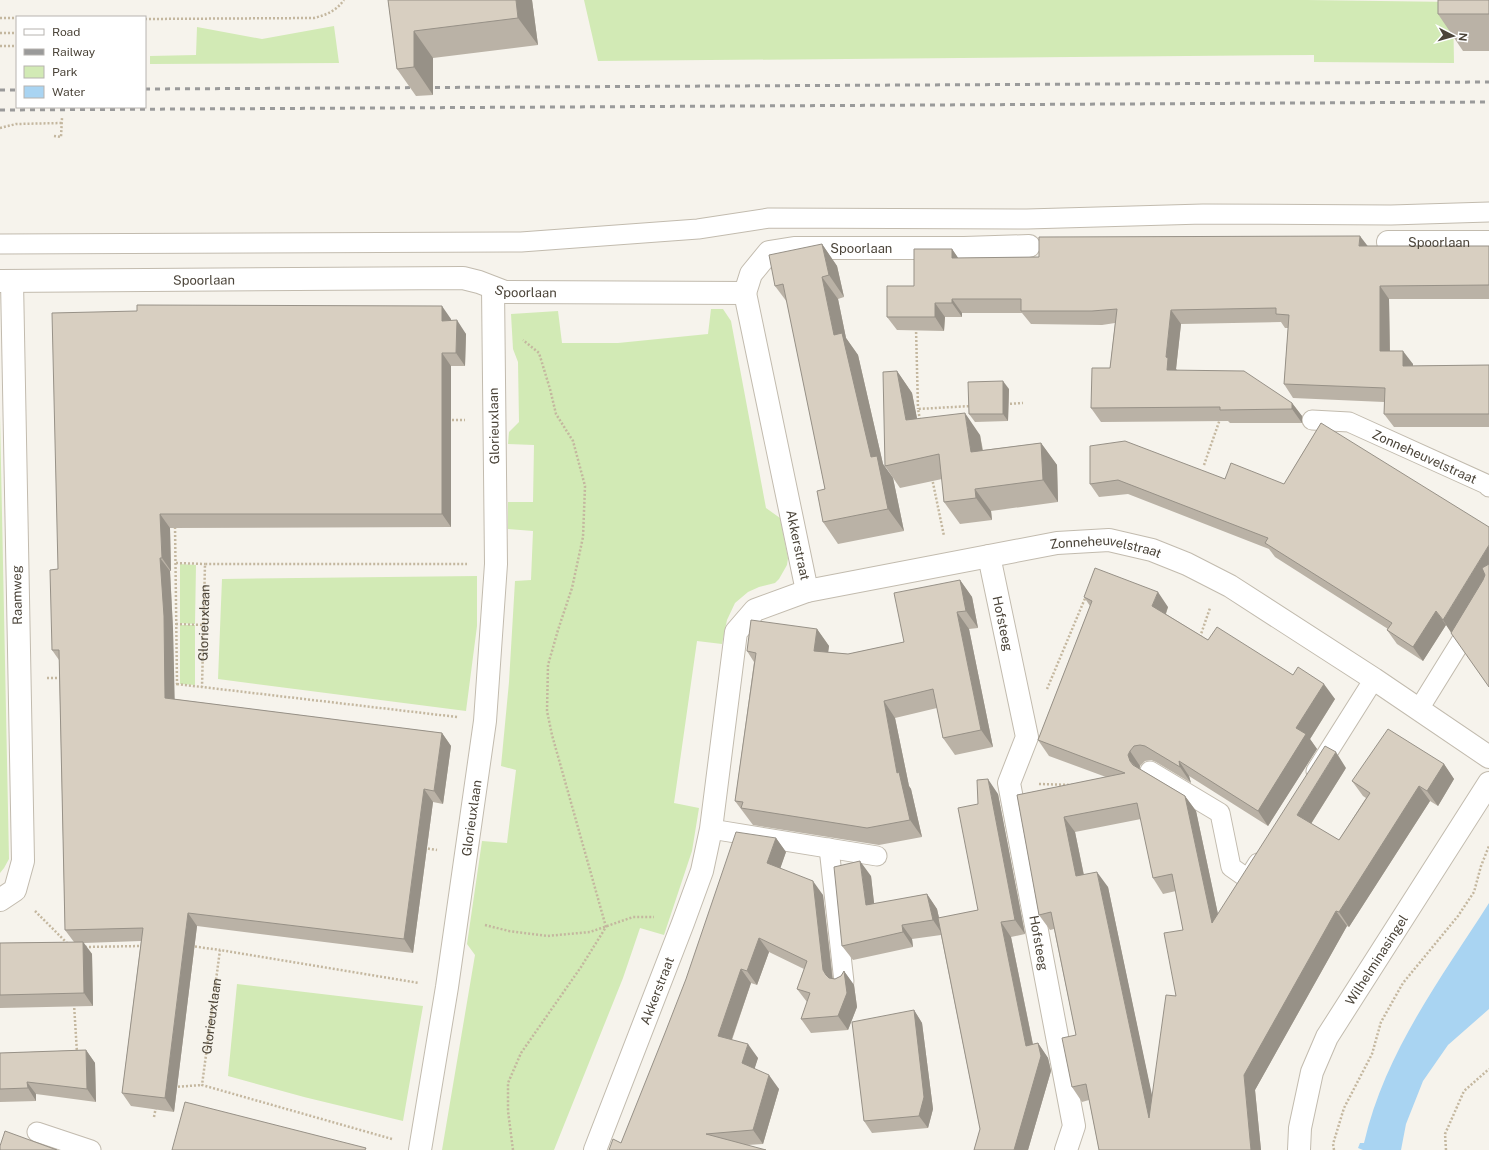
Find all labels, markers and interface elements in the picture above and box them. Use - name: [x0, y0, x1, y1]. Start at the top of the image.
- legend: [16, 16, 146, 108]
- north arrow: [1433, 16, 1473, 56]
- text: Road: [52, 25, 80, 39]
- text: N: [1457, 32, 1469, 42]
- text: Railway: [52, 45, 96, 59]
- text: Park: [52, 65, 78, 79]
- text: Water: [52, 85, 86, 99]
- street label: Spoorlaan: [1408, 235, 1470, 250]
- street label: Spoorlaan: [830, 241, 892, 256]
- street label: Spoorlaan: [173, 272, 235, 287]
- street label: Spoorlaan: [493, 281, 557, 300]
- street label: Glorieuxlaan: [486, 387, 502, 465]
- street label: Zonneheuvelstraat: [1370, 426, 1479, 486]
- street label: Akkerstraat: [783, 509, 813, 581]
- street label: Zonneheuvelstraat: [1048, 532, 1164, 561]
- street label: Raamweg: [9, 565, 25, 625]
- street label: Glorieuxlaan: [195, 584, 212, 661]
- street label: Hofsteeg: [990, 595, 1016, 653]
- street label: Glorieuxlaan: [458, 779, 484, 857]
- street label: Wilhelminasingel: [1342, 912, 1411, 1008]
- street label: Hofsteeg: [1027, 914, 1052, 972]
- street label: Akkerstraat: [637, 955, 677, 1027]
- street label: Glorieuxlaan: [199, 977, 224, 1055]

